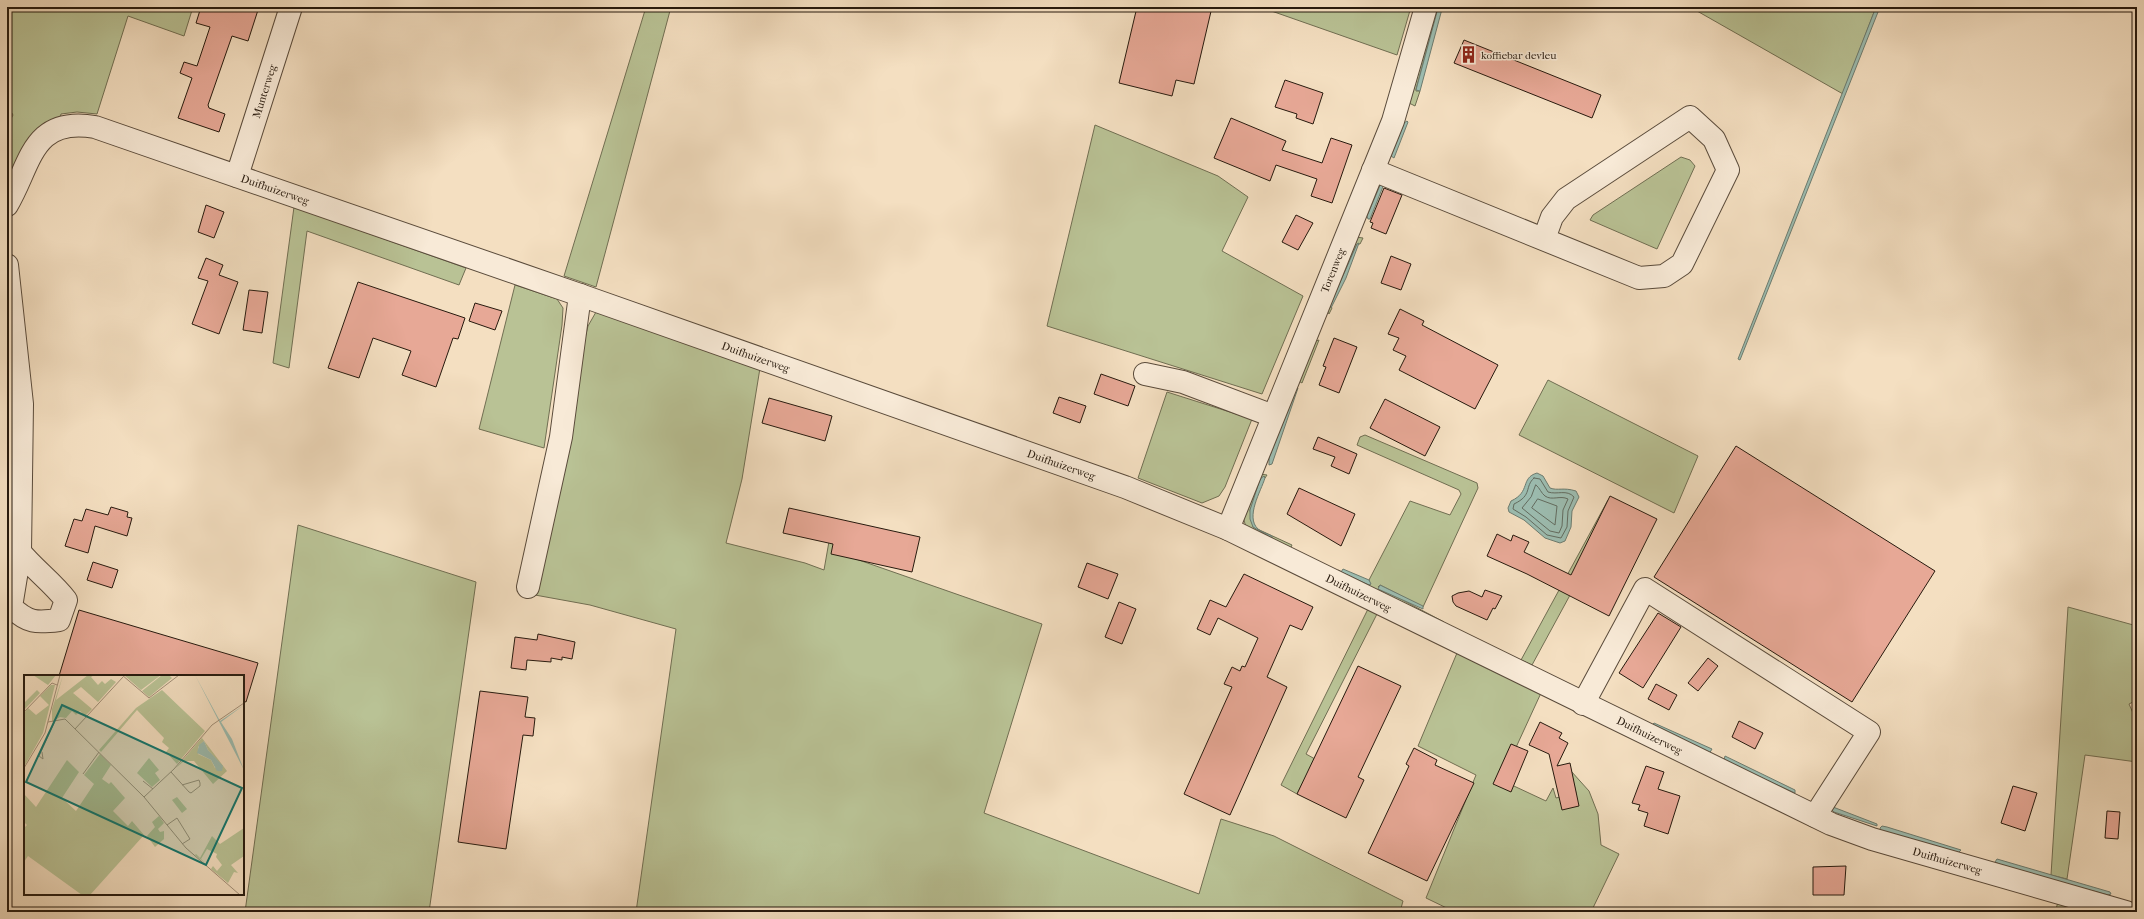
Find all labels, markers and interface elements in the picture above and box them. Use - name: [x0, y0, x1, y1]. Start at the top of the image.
- building icon: koffiebar devleu: [1458, 45, 1478, 65]
- place label: koffiebar devleu: [1481, 49, 1557, 62]
- street label: Munterweg: [250, 63, 279, 120]
- street label: Duifhuizerweg: [239, 172, 311, 208]
- street label: Torenweg: [1318, 246, 1348, 295]
- street label: Duifhuizerweg: [720, 339, 792, 375]
- street label: Duifhuizerweg: [1025, 447, 1097, 483]
- street label: Duifhuizerweg: [1323, 572, 1393, 615]
- inset map: [24, 675, 244, 895]
- street label: Duifhuizerweg: [1614, 714, 1684, 757]
- street label: Duifhuizerweg: [1911, 845, 1983, 877]

